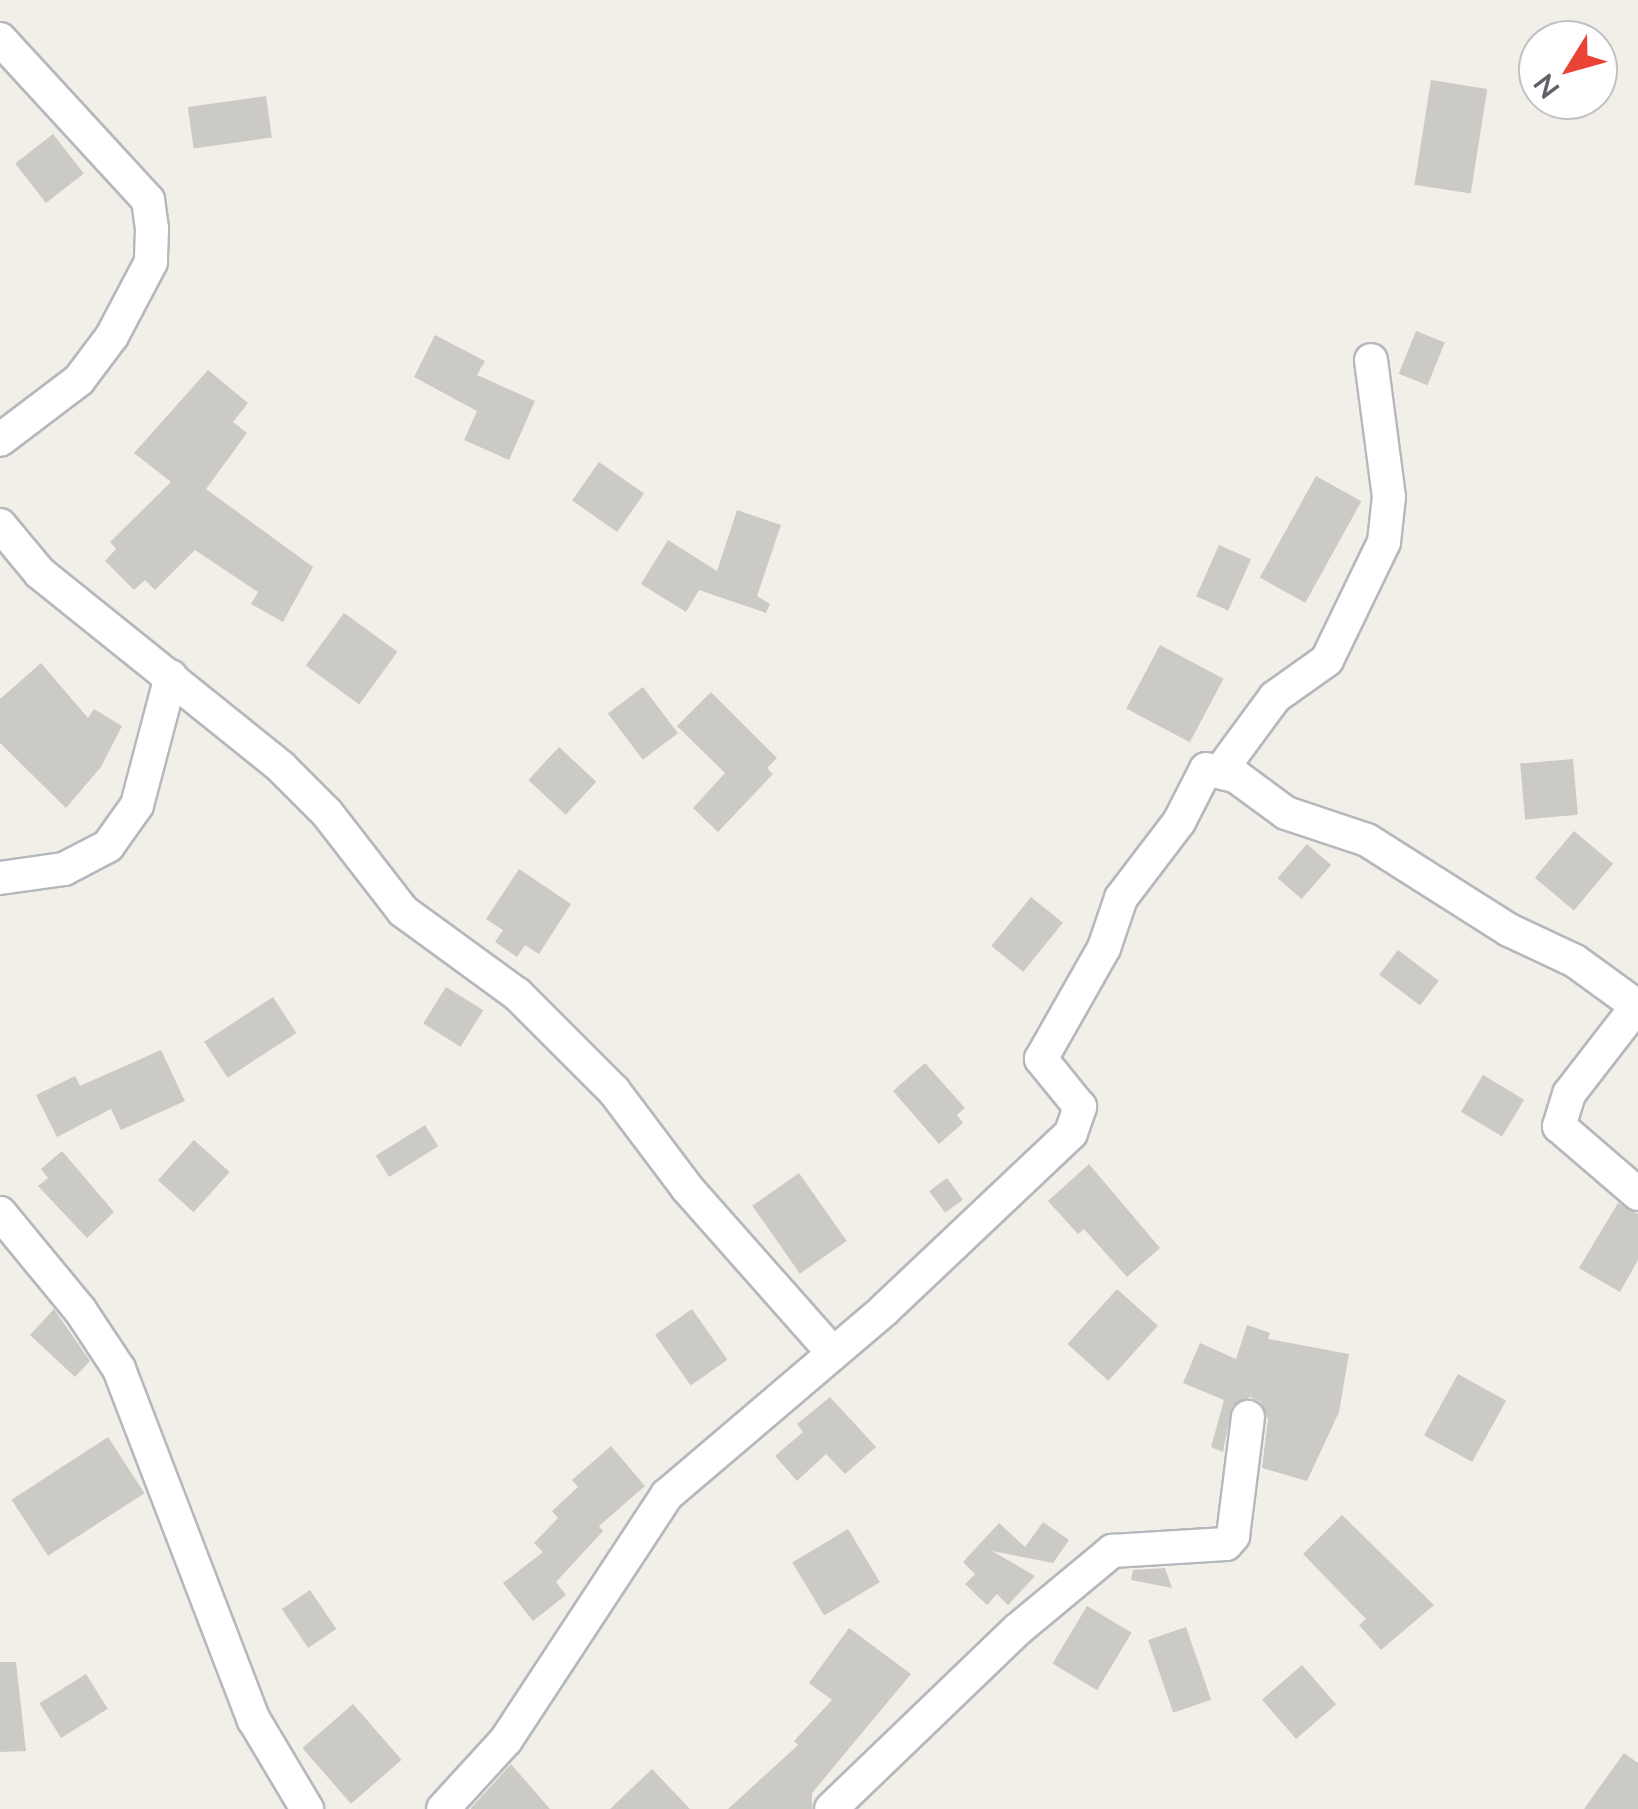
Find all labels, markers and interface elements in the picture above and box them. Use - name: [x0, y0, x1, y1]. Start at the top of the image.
- north arrow: [1518, 20, 1618, 120]
- text: N: [1526, 68, 1566, 106]

